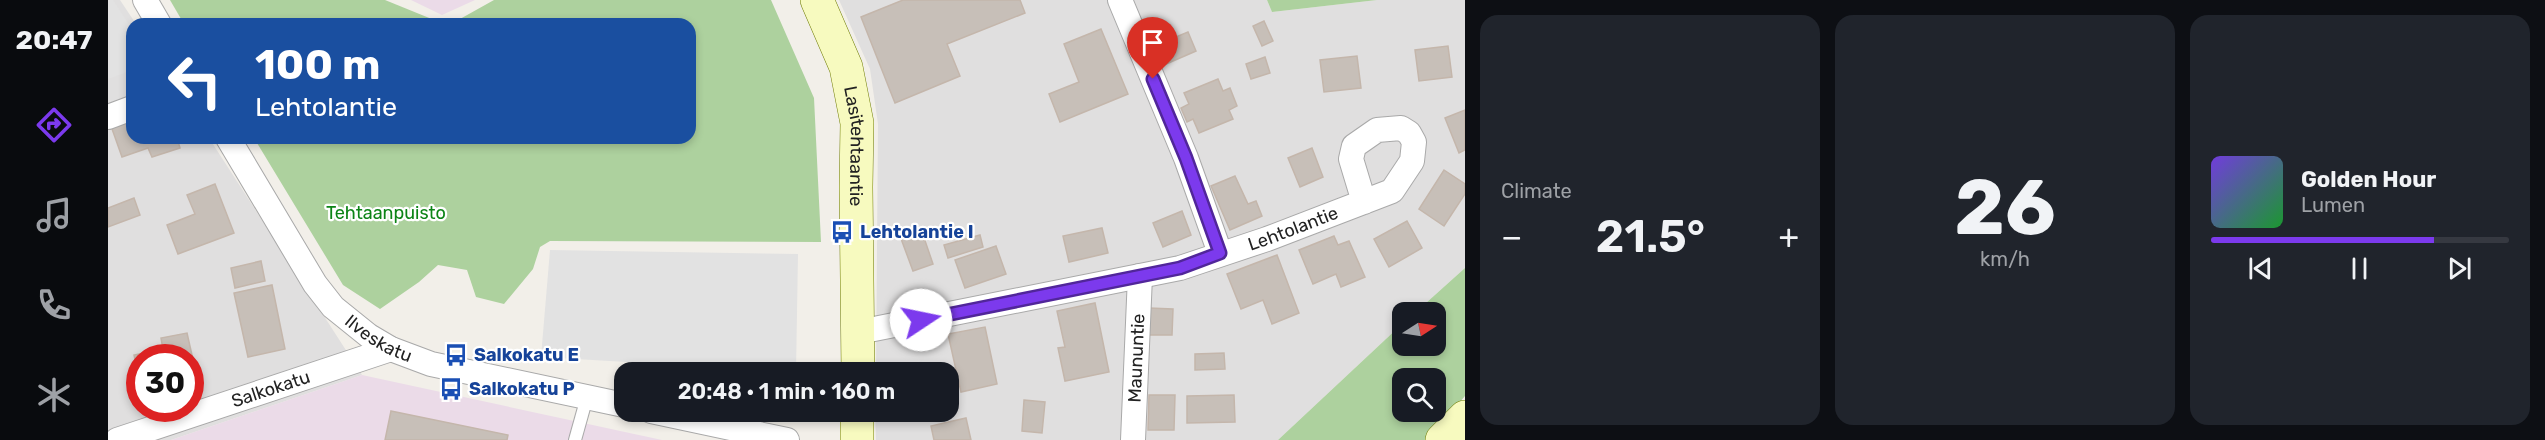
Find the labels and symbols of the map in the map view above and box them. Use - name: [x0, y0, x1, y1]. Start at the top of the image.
- pin: [1127, 17, 1178, 79]
- street label: Lasitehtaantie: [839, 84, 868, 206]
- park label: Tehtaanpuisto: [326, 202, 446, 224]
- street label: Lehtolantie: [1245, 202, 1341, 256]
- bus stop icon: Lehtolantie I: [829, 219, 855, 245]
- place label: Lehtolantie I: [860, 221, 974, 243]
- position arrow: [889, 288, 953, 352]
- north arrow: [1392, 302, 1446, 356]
- street label: Ilveskatu: [340, 310, 415, 367]
- street label: Maununtie: [1124, 313, 1149, 403]
- bus stop icon: Salkokatu E: [443, 342, 469, 368]
- speed limit sign: 30: [126, 344, 204, 422]
- place label: Salkokatu E: [474, 344, 579, 366]
- street label: Salkokatu: [229, 366, 313, 412]
- bus stop icon: Salkokatu P: [438, 376, 464, 402]
- place label: Salkokatu P: [469, 378, 575, 400]

